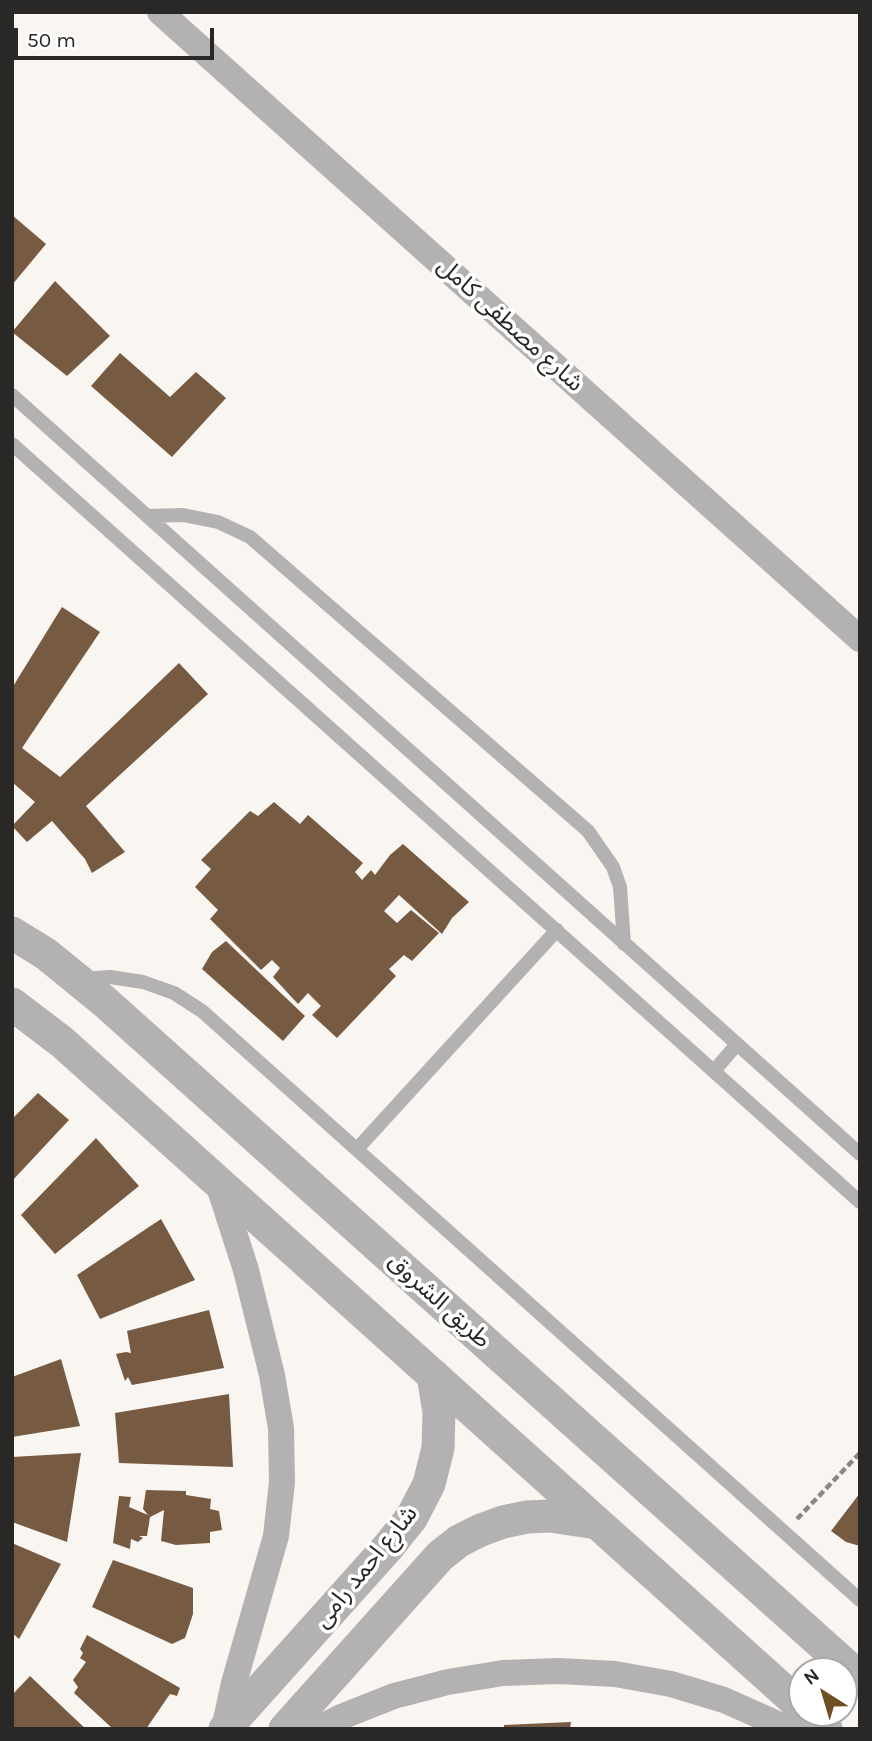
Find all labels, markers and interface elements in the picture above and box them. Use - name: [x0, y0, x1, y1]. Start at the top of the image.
- scale bar: [18, 14, 217, 58]
- text: 50 m: [27, 28, 76, 52]
- street label: شارع مصطفى كامل: [431, 252, 589, 398]
- street label: طريق الشروق: [382, 1247, 496, 1355]
- street label: شارع احمد رامى: [308, 1500, 424, 1634]
- north arrow: [788, 1657, 858, 1727]
- text: N: [800, 1664, 824, 1690]

